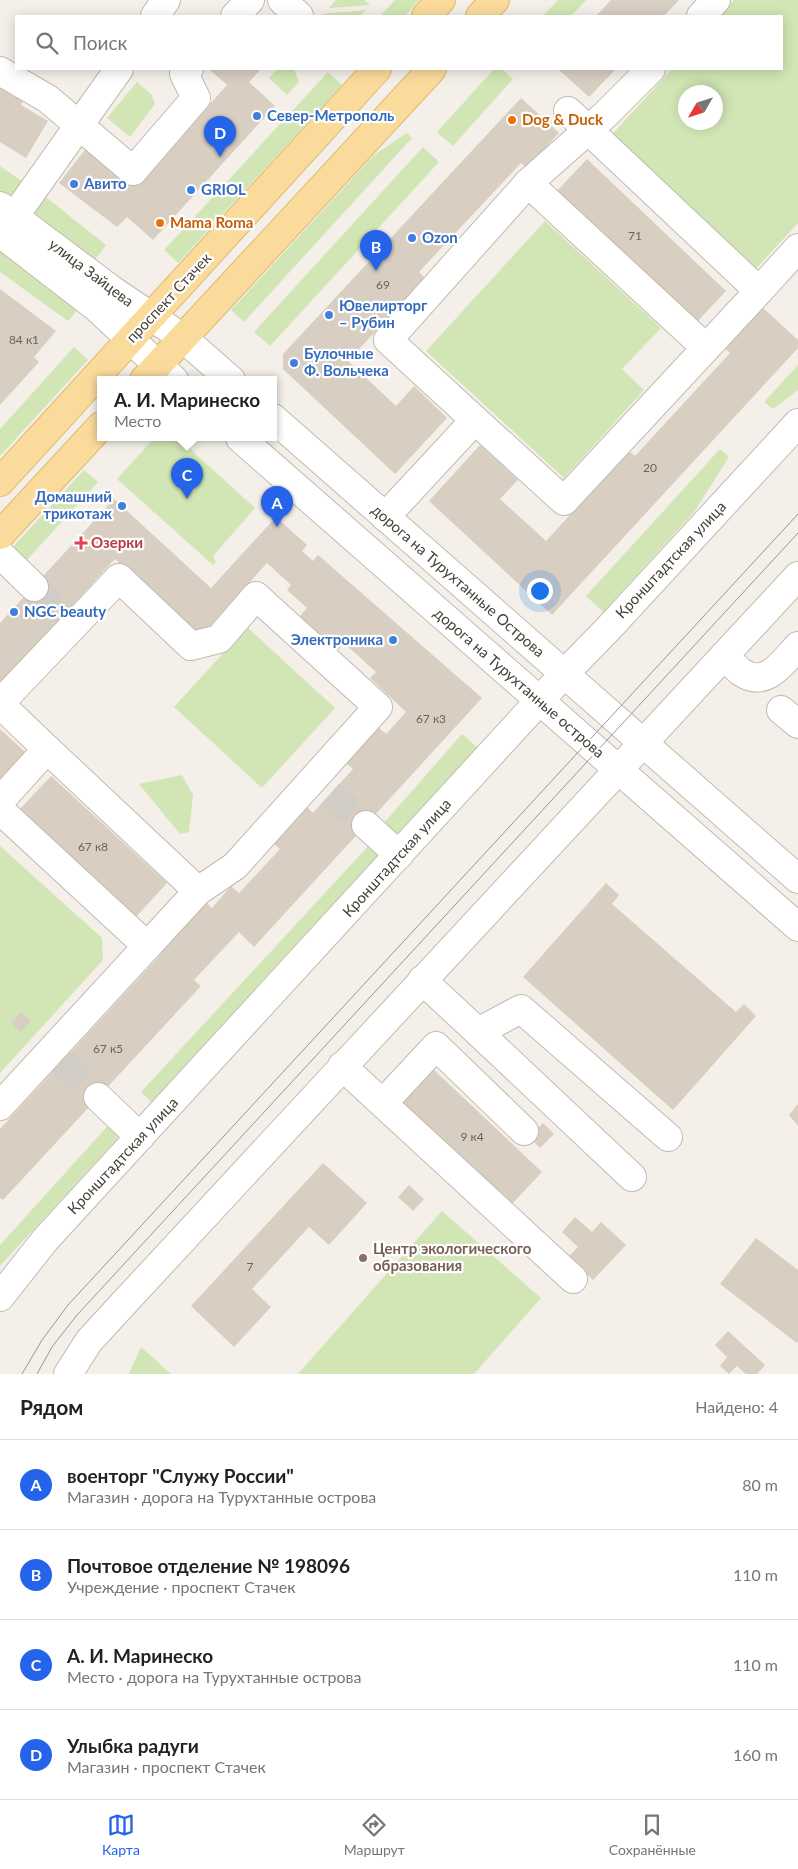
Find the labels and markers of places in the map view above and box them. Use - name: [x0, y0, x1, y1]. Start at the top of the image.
- place label: Север-Метрополь: [267, 106, 394, 124]
- marker: Север-Метрополь: [251, 110, 263, 122]
- place label: Dog & Duck: [522, 110, 604, 128]
- marker: Dog & Duck: [506, 114, 518, 126]
- pin: D: [204, 116, 236, 157]
- place label: Авито: [83, 174, 127, 192]
- marker: Авито: [68, 178, 80, 190]
- place label: GRIOL: [201, 180, 246, 198]
- marker: GRIOL: [185, 184, 197, 196]
- place label: Mama Roma: [170, 213, 253, 231]
- marker: Mama Roma: [154, 217, 166, 229]
- place label: Ozon: [422, 228, 458, 246]
- pin: B: [360, 230, 392, 271]
- marker: Ozon: [406, 232, 418, 244]
- place label: Ювелирторг – Рубин: [339, 296, 428, 331]
- marker: Ювелирторг – Рубин: [323, 309, 335, 321]
- place label: Булочные Ф. Вольчека: [304, 344, 389, 379]
- marker: Булочные Ф. Вольчека: [288, 357, 300, 369]
- pin: C: [171, 458, 203, 499]
- pin: A: [261, 486, 293, 527]
- place label: Домашний трикотаж: [35, 487, 113, 522]
- marker: Домашний трикотаж: [116, 500, 128, 512]
- place label: Озерки: [91, 533, 143, 551]
- marker: Озерки: [75, 537, 87, 549]
- place label: NGC beauty: [24, 602, 106, 620]
- marker: NGC beauty: [8, 606, 20, 618]
- place label: Электроника: [291, 630, 383, 648]
- marker: Электроника: [387, 634, 399, 646]
- place label: Центр экологического образования: [373, 1239, 532, 1274]
- marker: Центр экологического образования: [357, 1252, 369, 1264]

